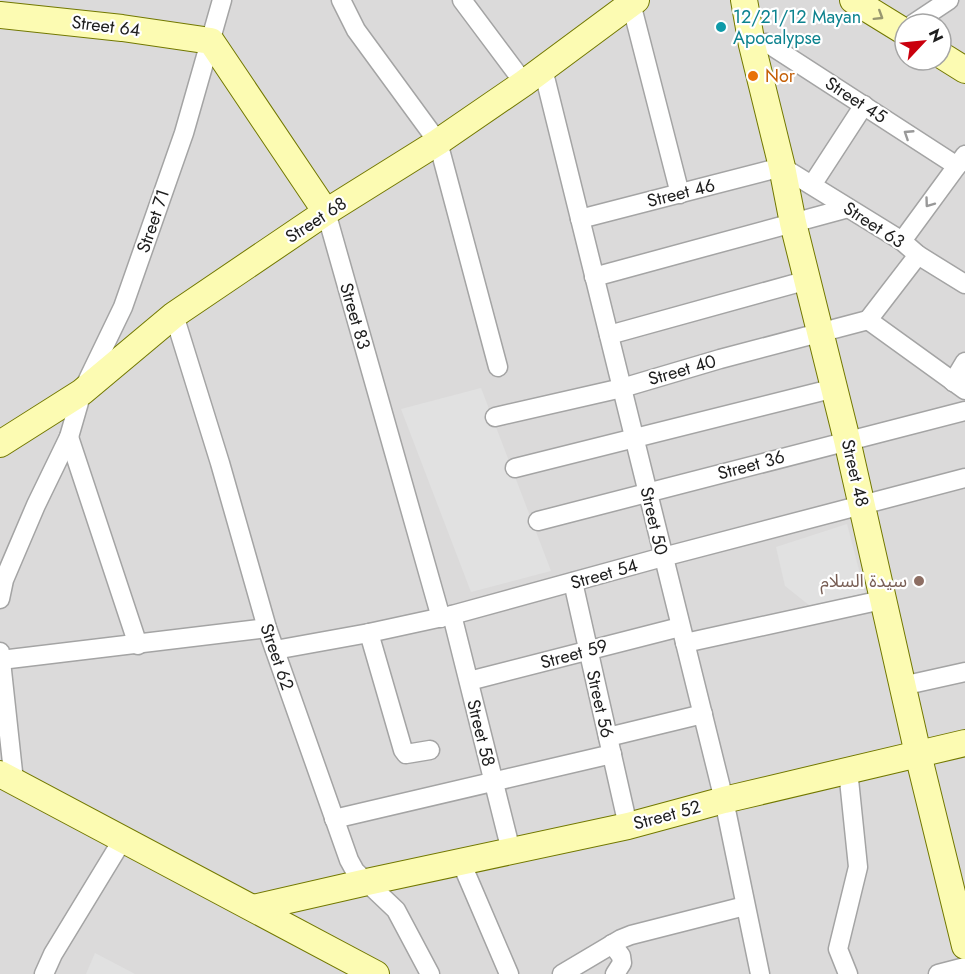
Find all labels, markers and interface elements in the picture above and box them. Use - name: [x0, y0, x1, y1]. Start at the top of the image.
- place label: 12/21/12 Mayan Apocalypse: [733, 4, 861, 51]
- one-way arrow: [873, 8, 883, 20]
- street label: Street 64: [70, 9, 142, 43]
- north arrow: [893, 12, 953, 72]
- marker: 12/21/12 Mayan Apocalypse: [714, 20, 728, 34]
- text: N: [923, 25, 949, 46]
- place label: Nor: [765, 63, 796, 89]
- marker: Nor: [746, 69, 760, 83]
- street label: Street 45: [820, 70, 892, 130]
- one-way arrow: [904, 129, 914, 141]
- street label: Street 46: [644, 172, 718, 214]
- street label: Street 71: [130, 186, 176, 256]
- street label: Street 68: [280, 190, 352, 250]
- street label: Street 63: [838, 195, 910, 255]
- one-way arrow: [926, 197, 937, 208]
- street label: Street 83: [333, 280, 377, 352]
- street label: Street 40: [645, 348, 719, 392]
- street label: Street 48: [835, 437, 875, 509]
- street label: Street 36: [715, 444, 787, 486]
- street label: Street 50: [634, 484, 675, 558]
- street label: Street 54: [567, 552, 641, 596]
- place label: سيدة السلام: [820, 568, 907, 595]
- marker: سيدة السلام: [912, 574, 926, 588]
- street label: Street 62: [253, 620, 301, 694]
- street label: Street 59: [537, 633, 611, 675]
- street label: Street 56: [580, 668, 620, 740]
- street label: Street 58: [460, 697, 502, 769]
- street label: Street 52: [630, 794, 704, 836]

